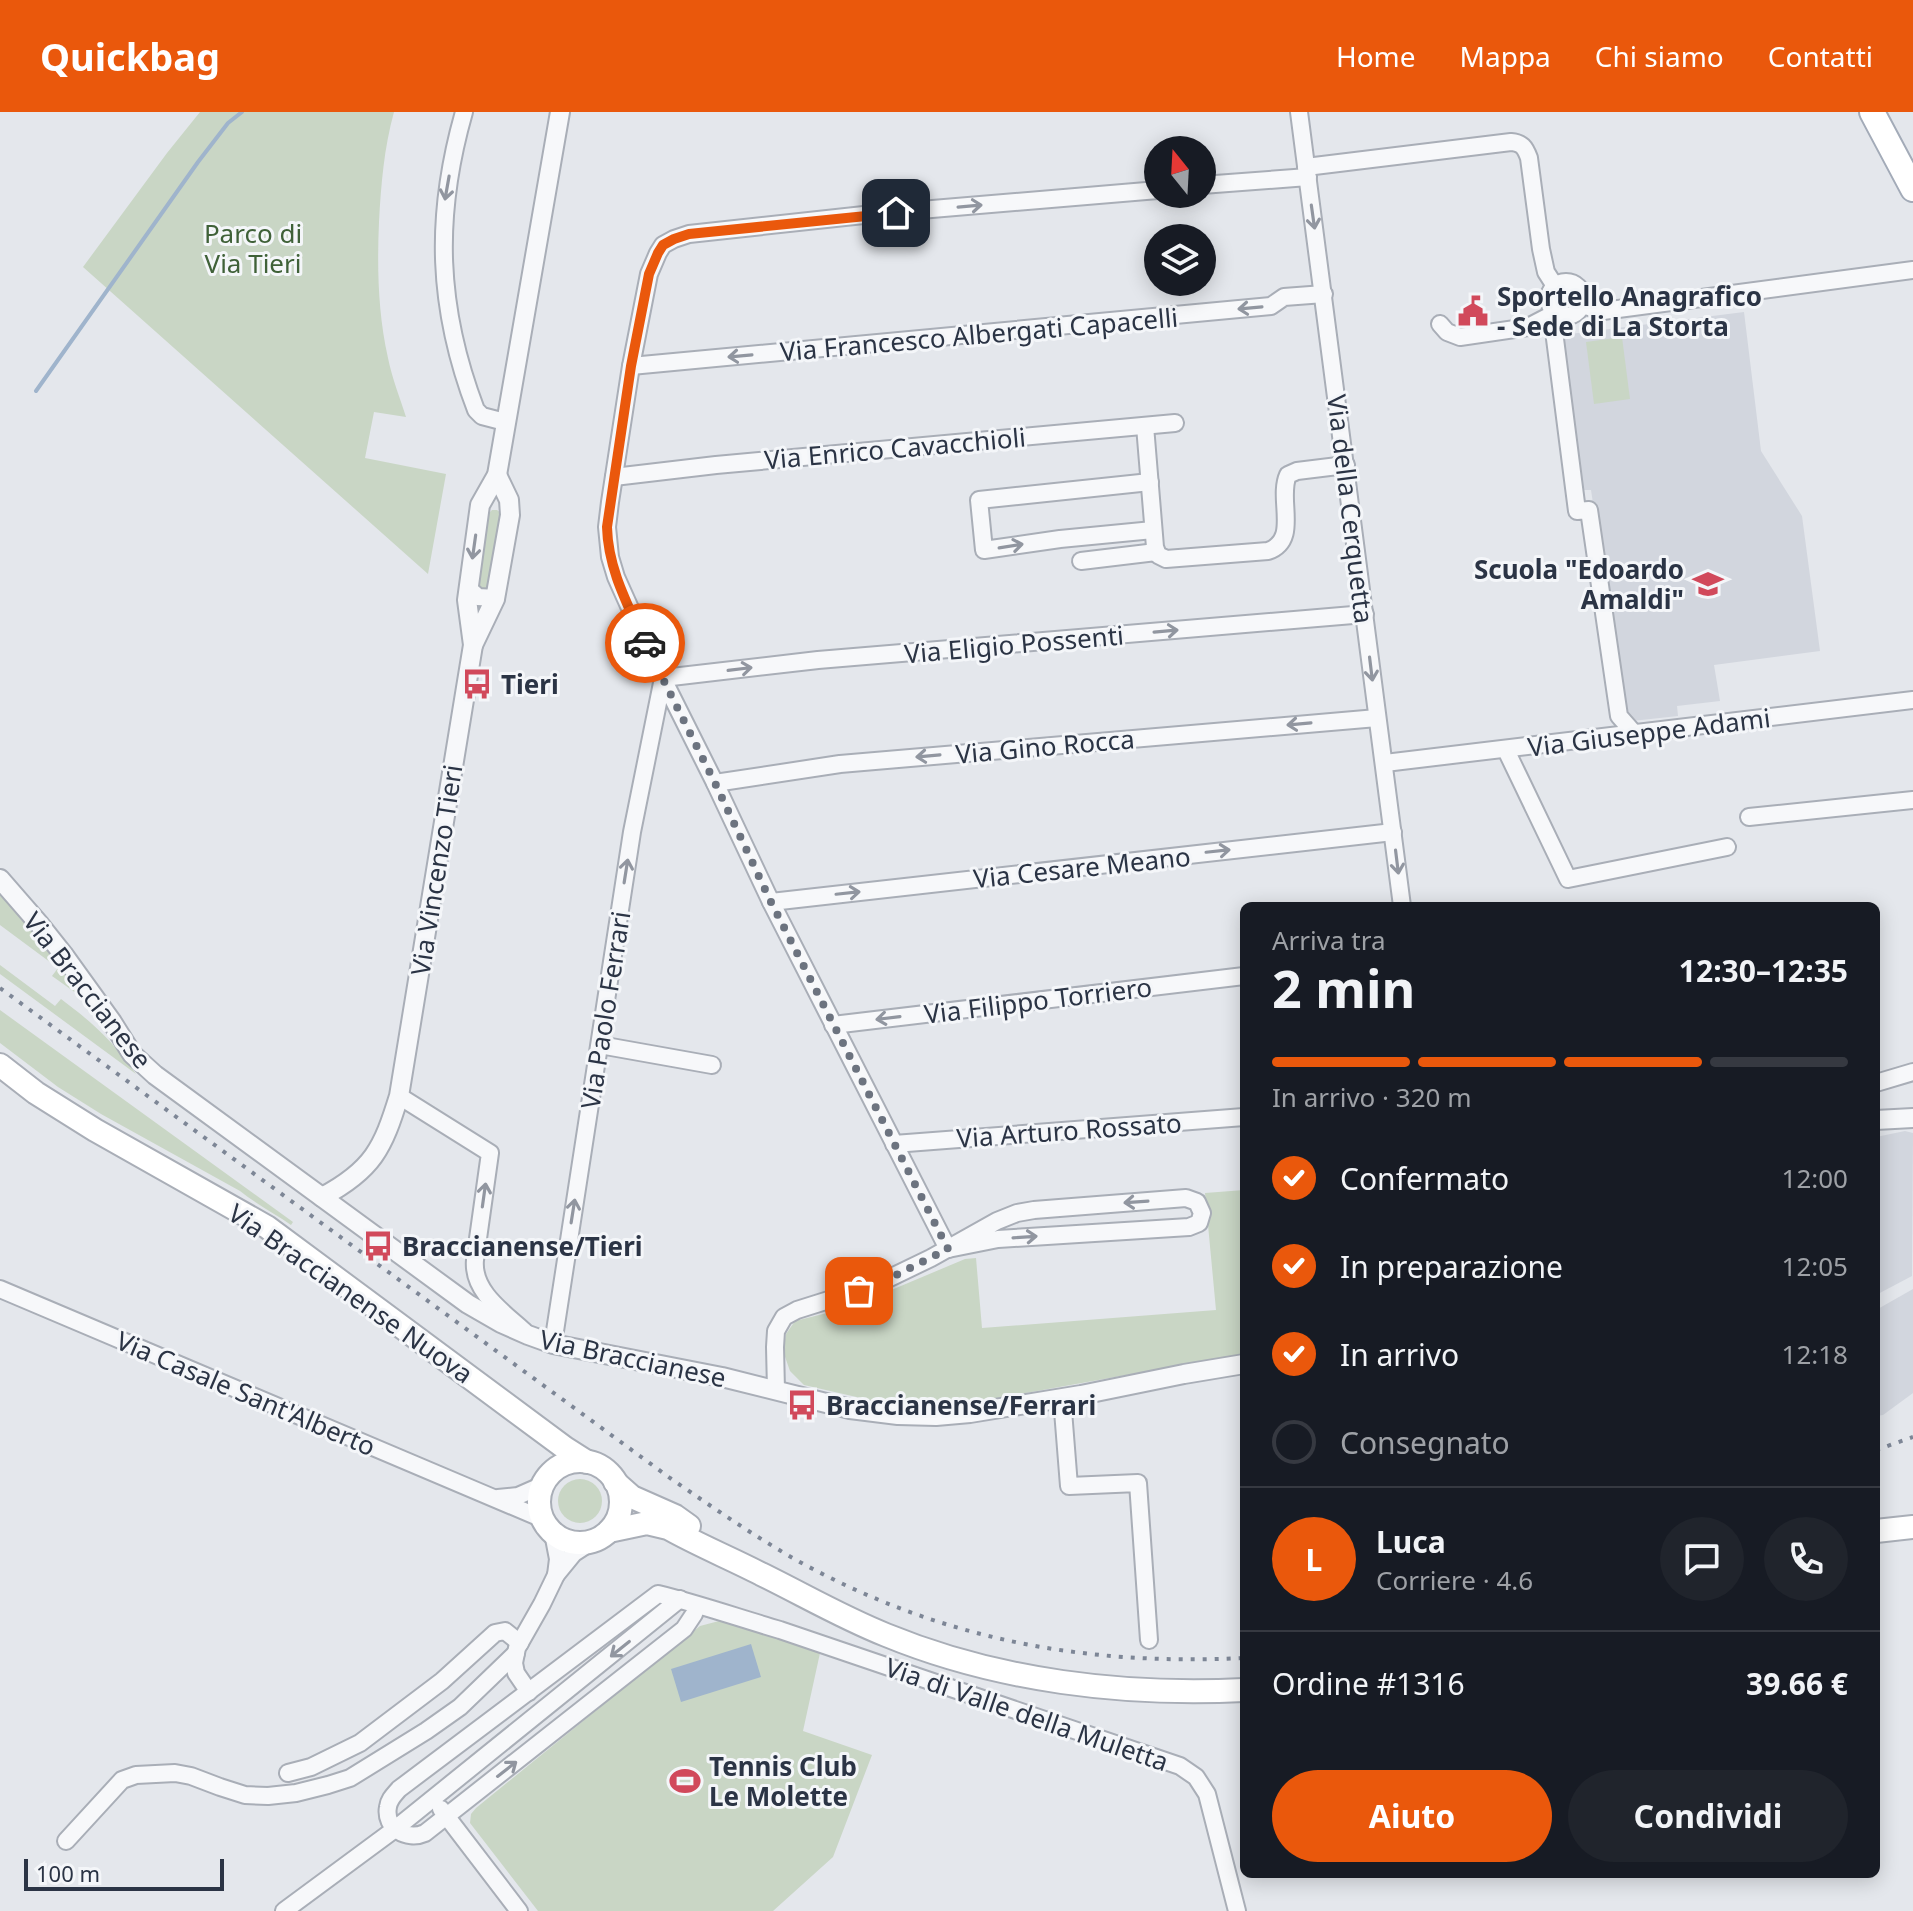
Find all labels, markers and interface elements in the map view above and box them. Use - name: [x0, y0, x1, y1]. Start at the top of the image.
- text: Quickbag: [40, 30, 220, 82]
- text: Home: [1336, 37, 1416, 75]
- text: Mappa: [1460, 37, 1551, 75]
- text: Chi siamo: [1595, 37, 1724, 75]
- text: Contatti: [1768, 37, 1873, 75]
- north arrow: [1144, 136, 1216, 208]
- map controls: [1144, 136, 1216, 296]
- one-way arrow: [439, 175, 454, 200]
- pin: [862, 179, 930, 247]
- icon: home: [874, 191, 918, 235]
- one-way arrow: [956, 198, 983, 213]
- one-way arrow: [1306, 204, 1321, 229]
- park label: Parco di Via Tieri: [204, 215, 302, 281]
- button: layers: [1144, 224, 1216, 296]
- place label: Sportello Anagrafico - Sede di La Storta: [1497, 278, 1762, 344]
- public building icon: Sportello Anagrafico - Sede di La Storta: [1456, 294, 1490, 328]
- street label: Via Francesco Albergati Capacelli: [779, 299, 1179, 369]
- one-way arrow: [1237, 301, 1264, 316]
- one-way arrow: [727, 349, 754, 364]
- street label: Via della Cerquetta: [1319, 392, 1383, 626]
- street label: Via Enrico Cavacchioli: [763, 419, 1027, 477]
- one-way arrow: [466, 534, 481, 559]
- one-way arrow: [998, 538, 1023, 553]
- place label: Scuola "Edoardo Amaldi": [1474, 551, 1684, 617]
- school or university icon: Scuola "Edoardo Amaldi": [1691, 567, 1725, 601]
- courier: [605, 603, 685, 683]
- street label: Via Eligio Possenti: [903, 616, 1125, 672]
- icon: car: [623, 621, 667, 665]
- one-way arrow: [1153, 623, 1179, 638]
- one-way arrow: [1364, 655, 1379, 682]
- one-way arrow: [726, 662, 753, 677]
- place label: Tieri: [501, 666, 559, 702]
- bus stop icon: Tieri: [460, 667, 494, 701]
- street label: Via Giuseppe Adami: [1526, 699, 1772, 765]
- one-way arrow: [1286, 717, 1313, 732]
- street label: Via Gino Rocca: [954, 720, 1136, 772]
- one-way arrow: [915, 749, 942, 764]
- street label: Via Vincenzo Tieri: [402, 762, 470, 978]
- street label: Via Cesare Meano: [972, 838, 1192, 896]
- one-way arrow: [1204, 844, 1231, 859]
- one-way arrow: [1390, 849, 1405, 875]
- one-way arrow: [619, 859, 634, 884]
- one-way arrow: [834, 885, 861, 900]
- street label: Via Braccianese: [15, 904, 161, 1076]
- street label: Via Paolo Ferrari: [572, 908, 638, 1112]
- text: Arriva tra: [1272, 922, 1386, 958]
- text: 12:30–12:35: [1679, 950, 1848, 991]
- text: 2 min: [1272, 952, 1415, 1023]
- street label: Via Filippo Torriero: [922, 968, 1154, 1032]
- one-way arrow: [876, 1010, 902, 1025]
- text: In arrivo · 320 m: [1272, 1079, 1472, 1115]
- street label: Via Arturo Rossato: [955, 1104, 1183, 1156]
- icon: check: [1272, 1156, 1316, 1200]
- text: Confermato: [1340, 1158, 1509, 1199]
- text: 12:00: [1782, 1160, 1848, 1196]
- one-way arrow: [477, 1182, 492, 1208]
- street label: Via Braccianense Nuova: [221, 1195, 481, 1391]
- one-way arrow: [1123, 1195, 1150, 1210]
- one-way arrow: [566, 1199, 581, 1224]
- place label: Braccianense/Tieri: [402, 1228, 643, 1264]
- bus stop icon: Braccianense/Tieri: [361, 1229, 395, 1263]
- one-way arrow: [1011, 1230, 1038, 1245]
- icon: check: [1272, 1244, 1316, 1288]
- text: In preparazione: [1340, 1246, 1563, 1287]
- text: 12:05: [1782, 1248, 1848, 1284]
- pin: [825, 1257, 893, 1325]
- icon: bag: [837, 1269, 881, 1313]
- street label: Via Braccianese: [537, 1321, 729, 1395]
- street label: Via Casale Sant'Alberto: [111, 1322, 381, 1464]
- icon: check: [1272, 1332, 1316, 1376]
- text: In arrivo: [1340, 1334, 1459, 1375]
- text: 12:18: [1782, 1336, 1848, 1372]
- place label: Braccianense/Ferrari: [826, 1387, 1096, 1423]
- bus stop icon: Braccianense/Ferrari: [785, 1388, 819, 1422]
- text: Consegnato: [1340, 1422, 1510, 1463]
- button: chat: [1660, 1517, 1744, 1601]
- button: phone: [1764, 1517, 1848, 1601]
- text: Luca: [1376, 1521, 1446, 1562]
- text: L: [1306, 1539, 1322, 1580]
- text: Corriere · 4.6: [1376, 1562, 1533, 1598]
- one-way arrow: [610, 1640, 631, 1657]
- street label: Via di Valle della Muletta: [881, 1649, 1173, 1779]
- text: Ordine #1316: [1272, 1663, 1465, 1704]
- text: 39.66 €: [1746, 1663, 1848, 1704]
- place label: Tennis Club Le Molette: [709, 1748, 857, 1814]
- one-way arrow: [496, 1760, 517, 1777]
- sports icon: Tennis Club Le Molette: [668, 1764, 702, 1798]
- button: Aiuto: [1272, 1770, 1552, 1862]
- button: Condividi: [1568, 1770, 1848, 1862]
- scale bar: [24, 1855, 224, 1891]
- text: 100 m: [36, 1858, 100, 1888]

